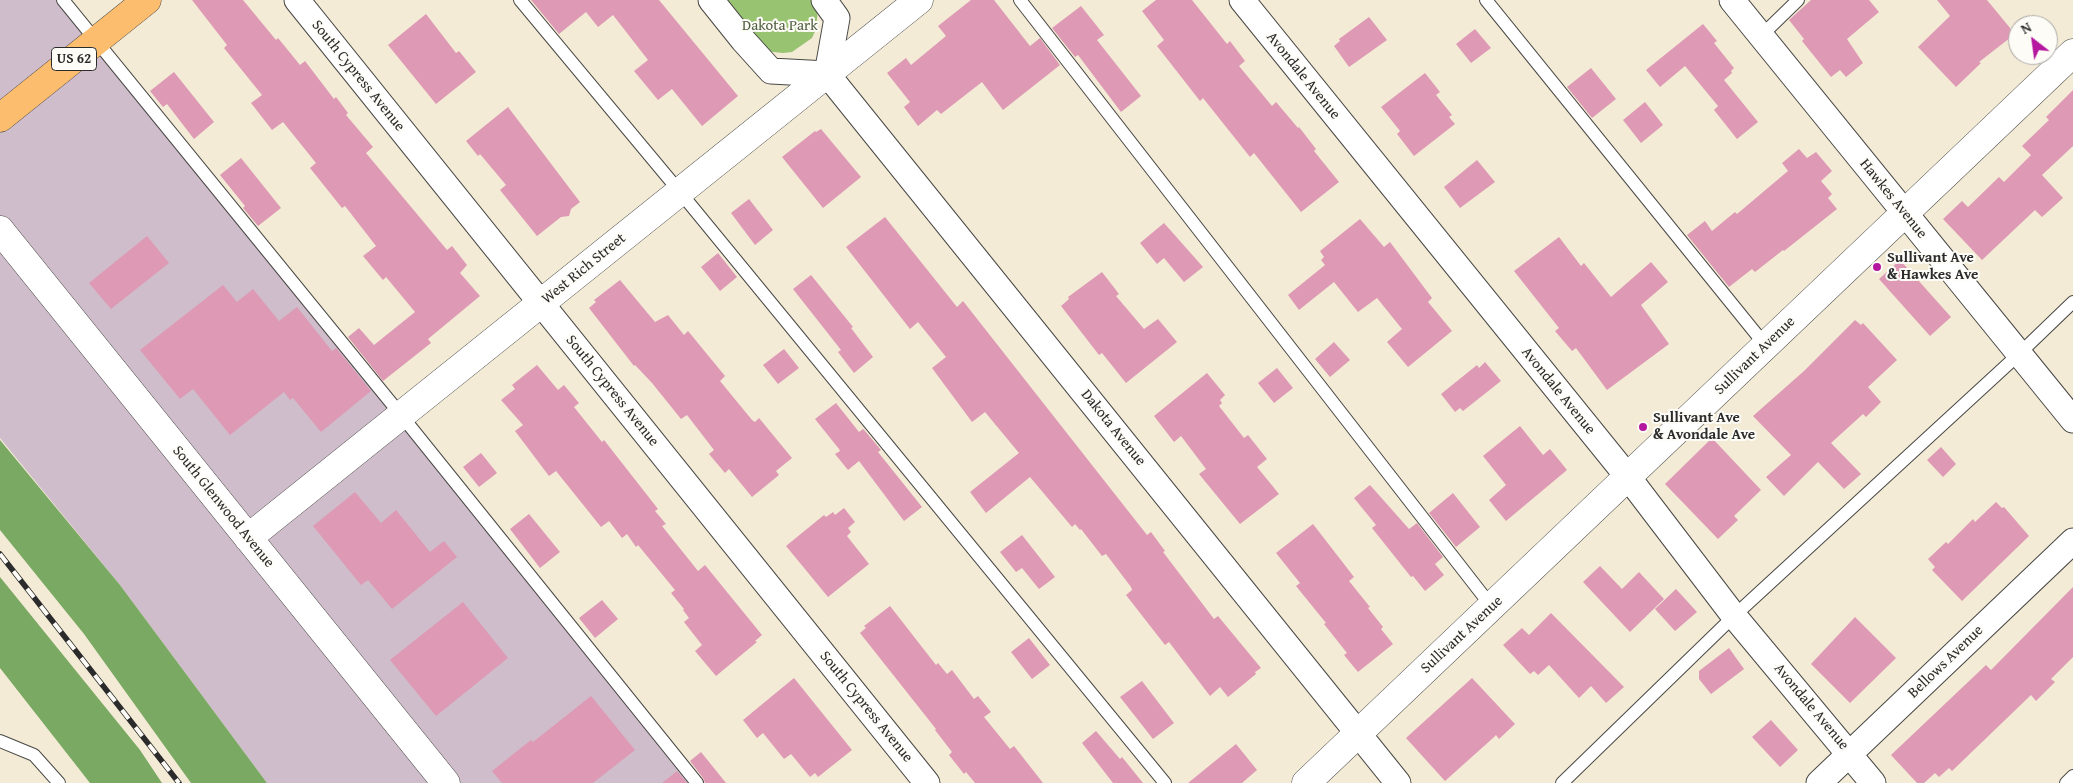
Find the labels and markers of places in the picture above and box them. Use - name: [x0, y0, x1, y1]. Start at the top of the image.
- place label: Sullivant Ave & Hawkes Ave: [1887, 249, 1978, 284]
- marker: Sullivant Ave & Hawkes Ave: [1871, 261, 1883, 273]
- place label: Sullivant Ave & Avondale Ave: [1653, 409, 1755, 444]
- marker: Sullivant Ave & Avondale Ave: [1637, 421, 1649, 433]

